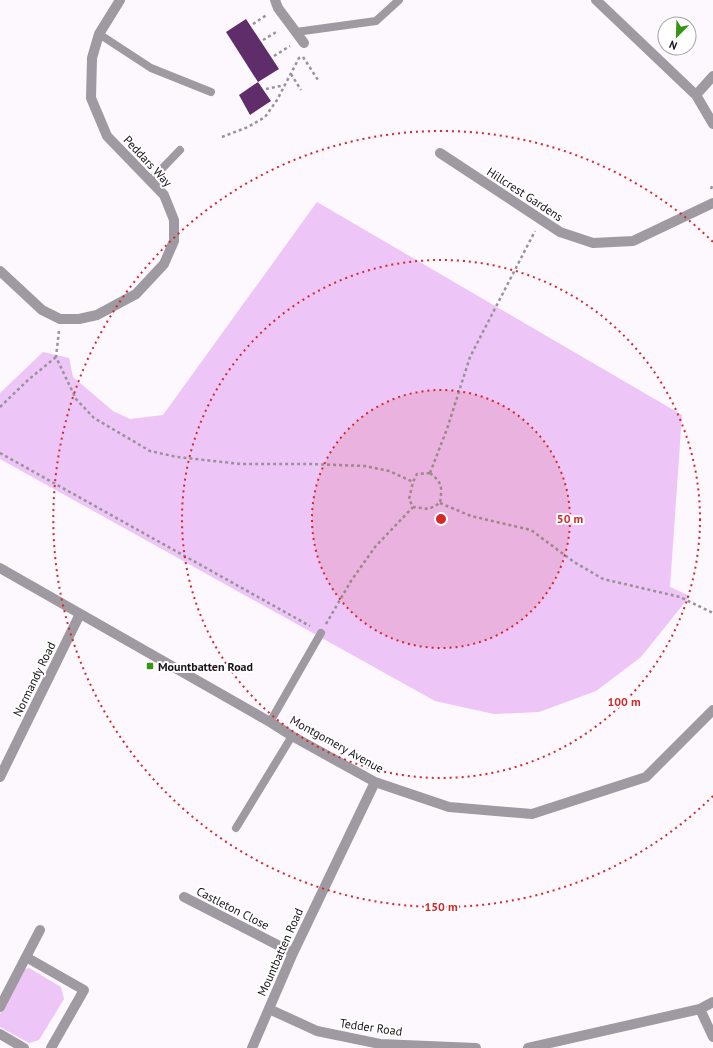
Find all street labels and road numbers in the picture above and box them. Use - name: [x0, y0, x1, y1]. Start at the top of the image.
- street label: Peddars Way: [121, 132, 176, 190]
- street label: Hillcrest Gardens: [484, 164, 566, 224]
- street label: Normandy Road: [9, 639, 59, 719]
- street label: Montgomery Avenue: [288, 712, 386, 776]
- street label: Castleton Close: [194, 883, 272, 933]
- street label: Mountbatten Road: [254, 906, 306, 998]
- street label: Tedder Road: [339, 1015, 403, 1039]

